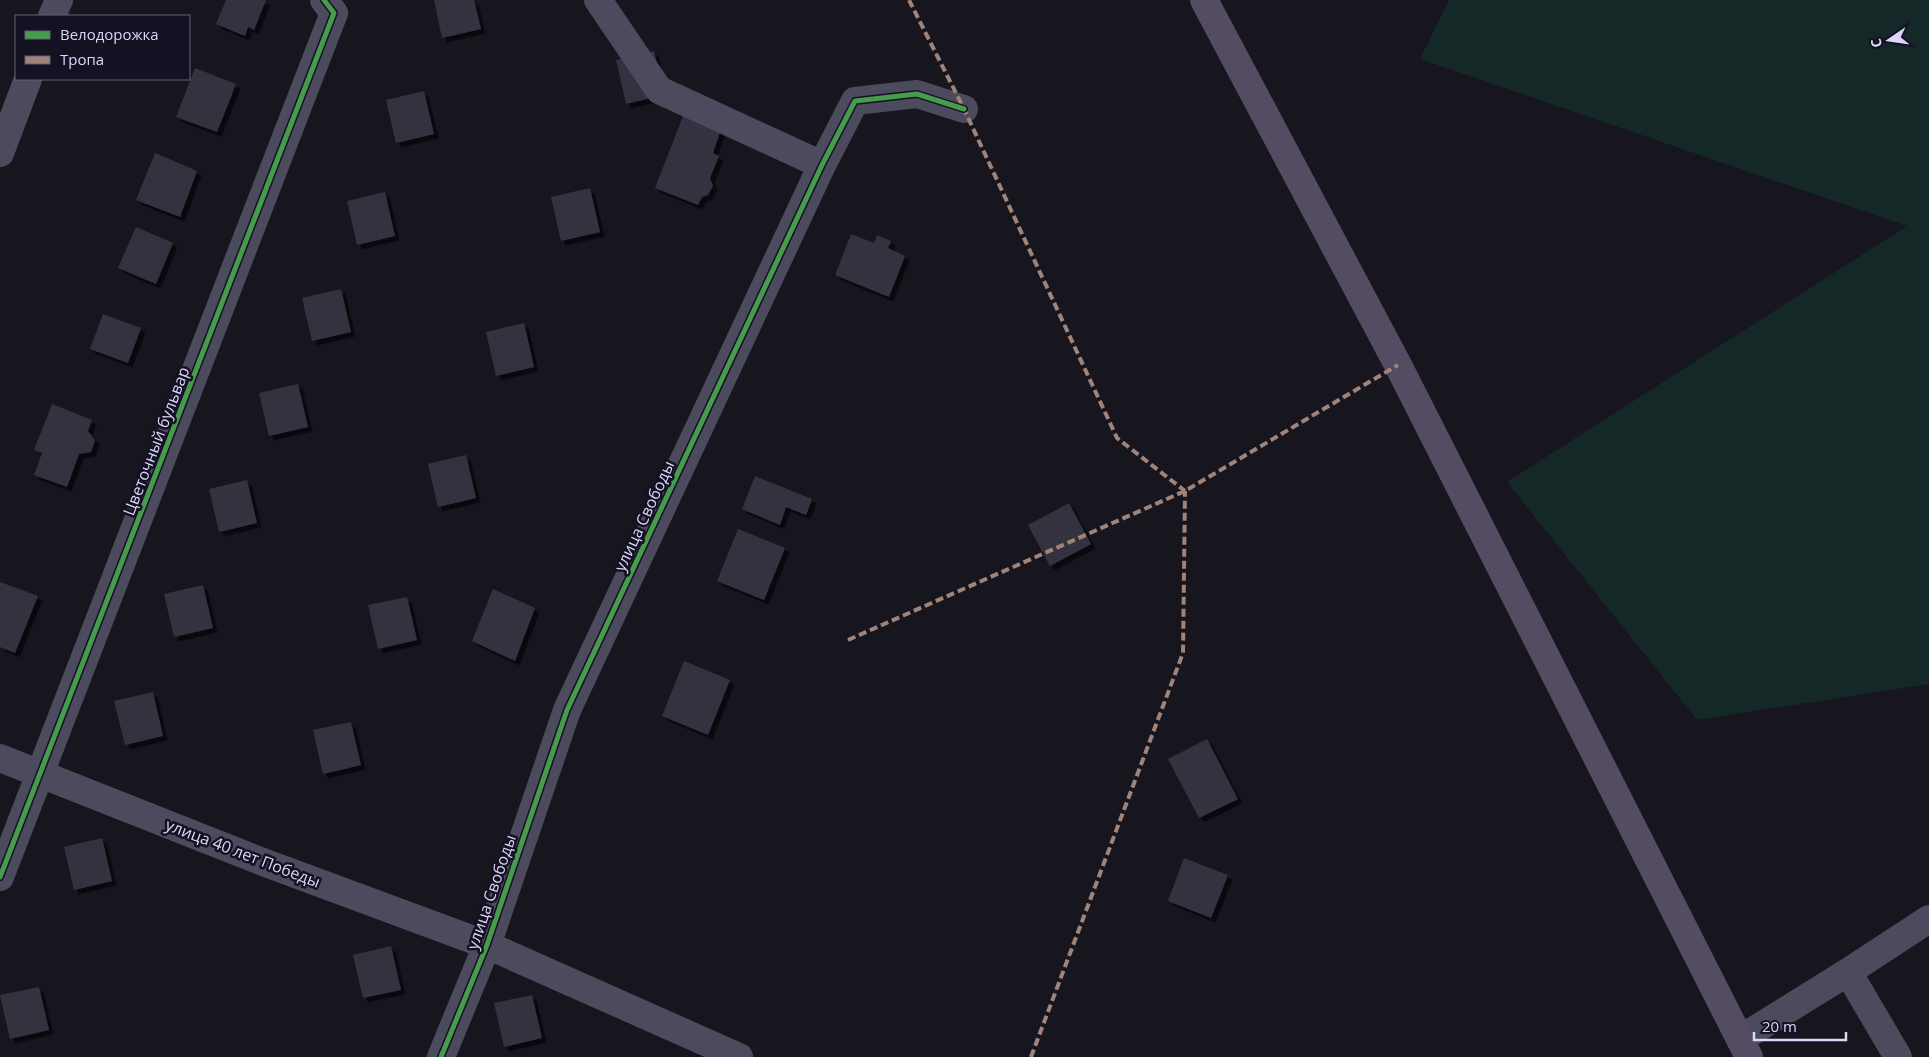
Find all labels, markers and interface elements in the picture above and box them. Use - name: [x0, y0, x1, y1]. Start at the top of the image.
- legend: [15, 15, 190, 80]
- north arrow: [1864, 15, 1914, 65]
- text: Велодорожка: [60, 24, 159, 44]
- text: С: [1866, 36, 1886, 50]
- text: Тропа: [60, 49, 104, 69]
- street label: Цветочный бульвар: [117, 364, 195, 518]
- street label: улица Свободы: [609, 457, 679, 575]
- street label: улица 40 лет Победы: [163, 813, 323, 893]
- street label: улица Свободы: [461, 832, 521, 952]
- scale bar: [1754, 1010, 1846, 1042]
- text: 20 m: [1762, 1016, 1797, 1036]

